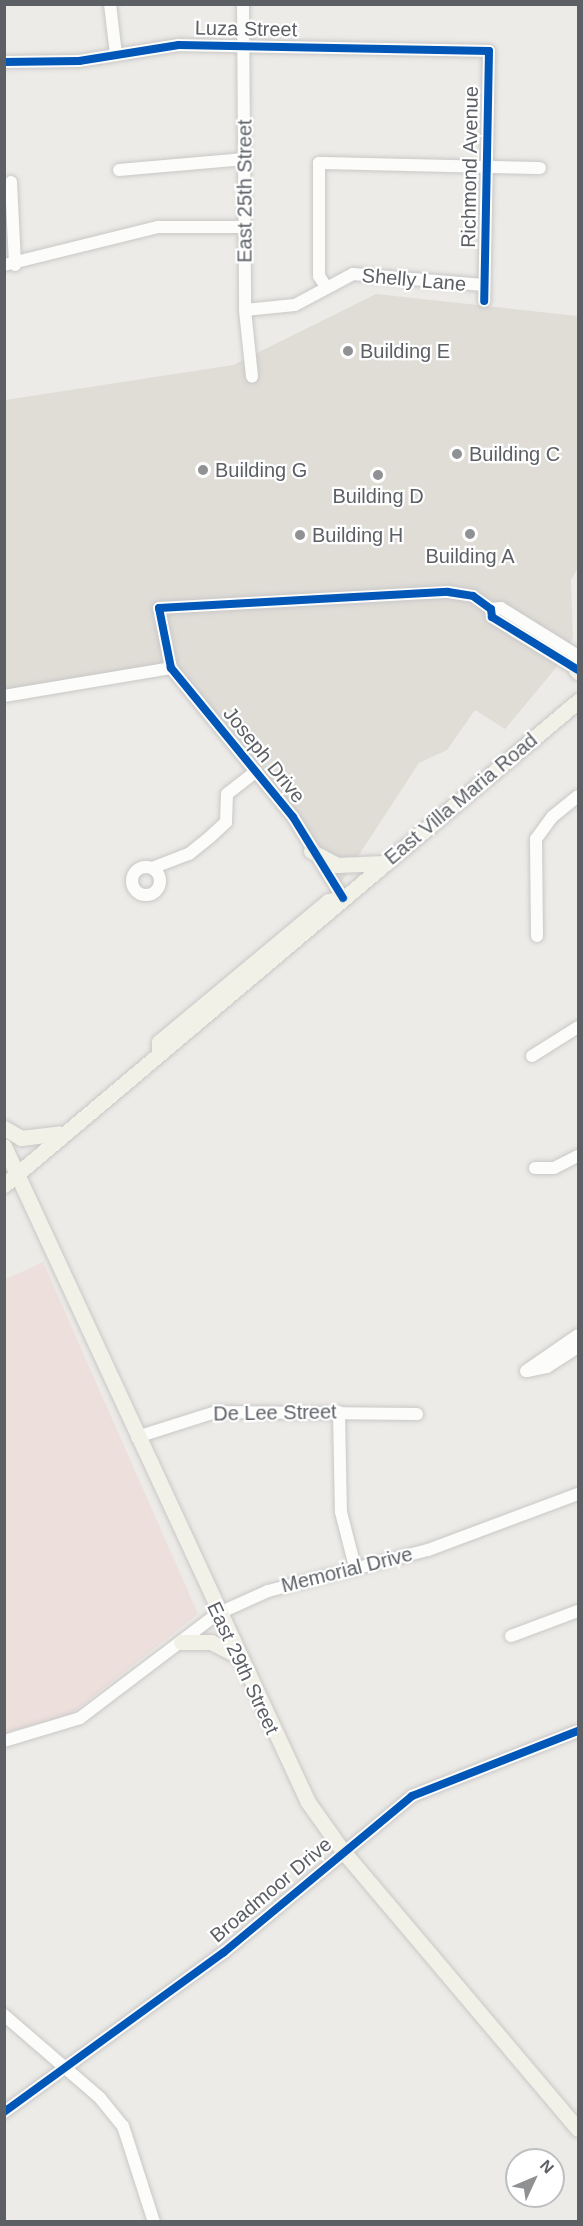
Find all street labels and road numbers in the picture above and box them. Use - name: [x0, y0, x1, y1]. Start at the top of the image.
- street label: Luza Street: [195, 16, 297, 42]
- street label: Richmond Avenue: [457, 85, 483, 249]
- street label: East 25th Street: [233, 119, 257, 263]
- street label: Shelly Lane: [361, 263, 467, 297]
- street label: Joseph Drive: [218, 702, 310, 808]
- street label: East Villa Maria Road: [380, 728, 542, 870]
- street label: De Lee Street: [213, 1400, 337, 1426]
- street label: Memorial Drive: [279, 1542, 415, 1598]
- street label: East 29th Street: [202, 1598, 284, 1738]
- street label: Broadmoor Drive: [205, 1832, 337, 1948]

